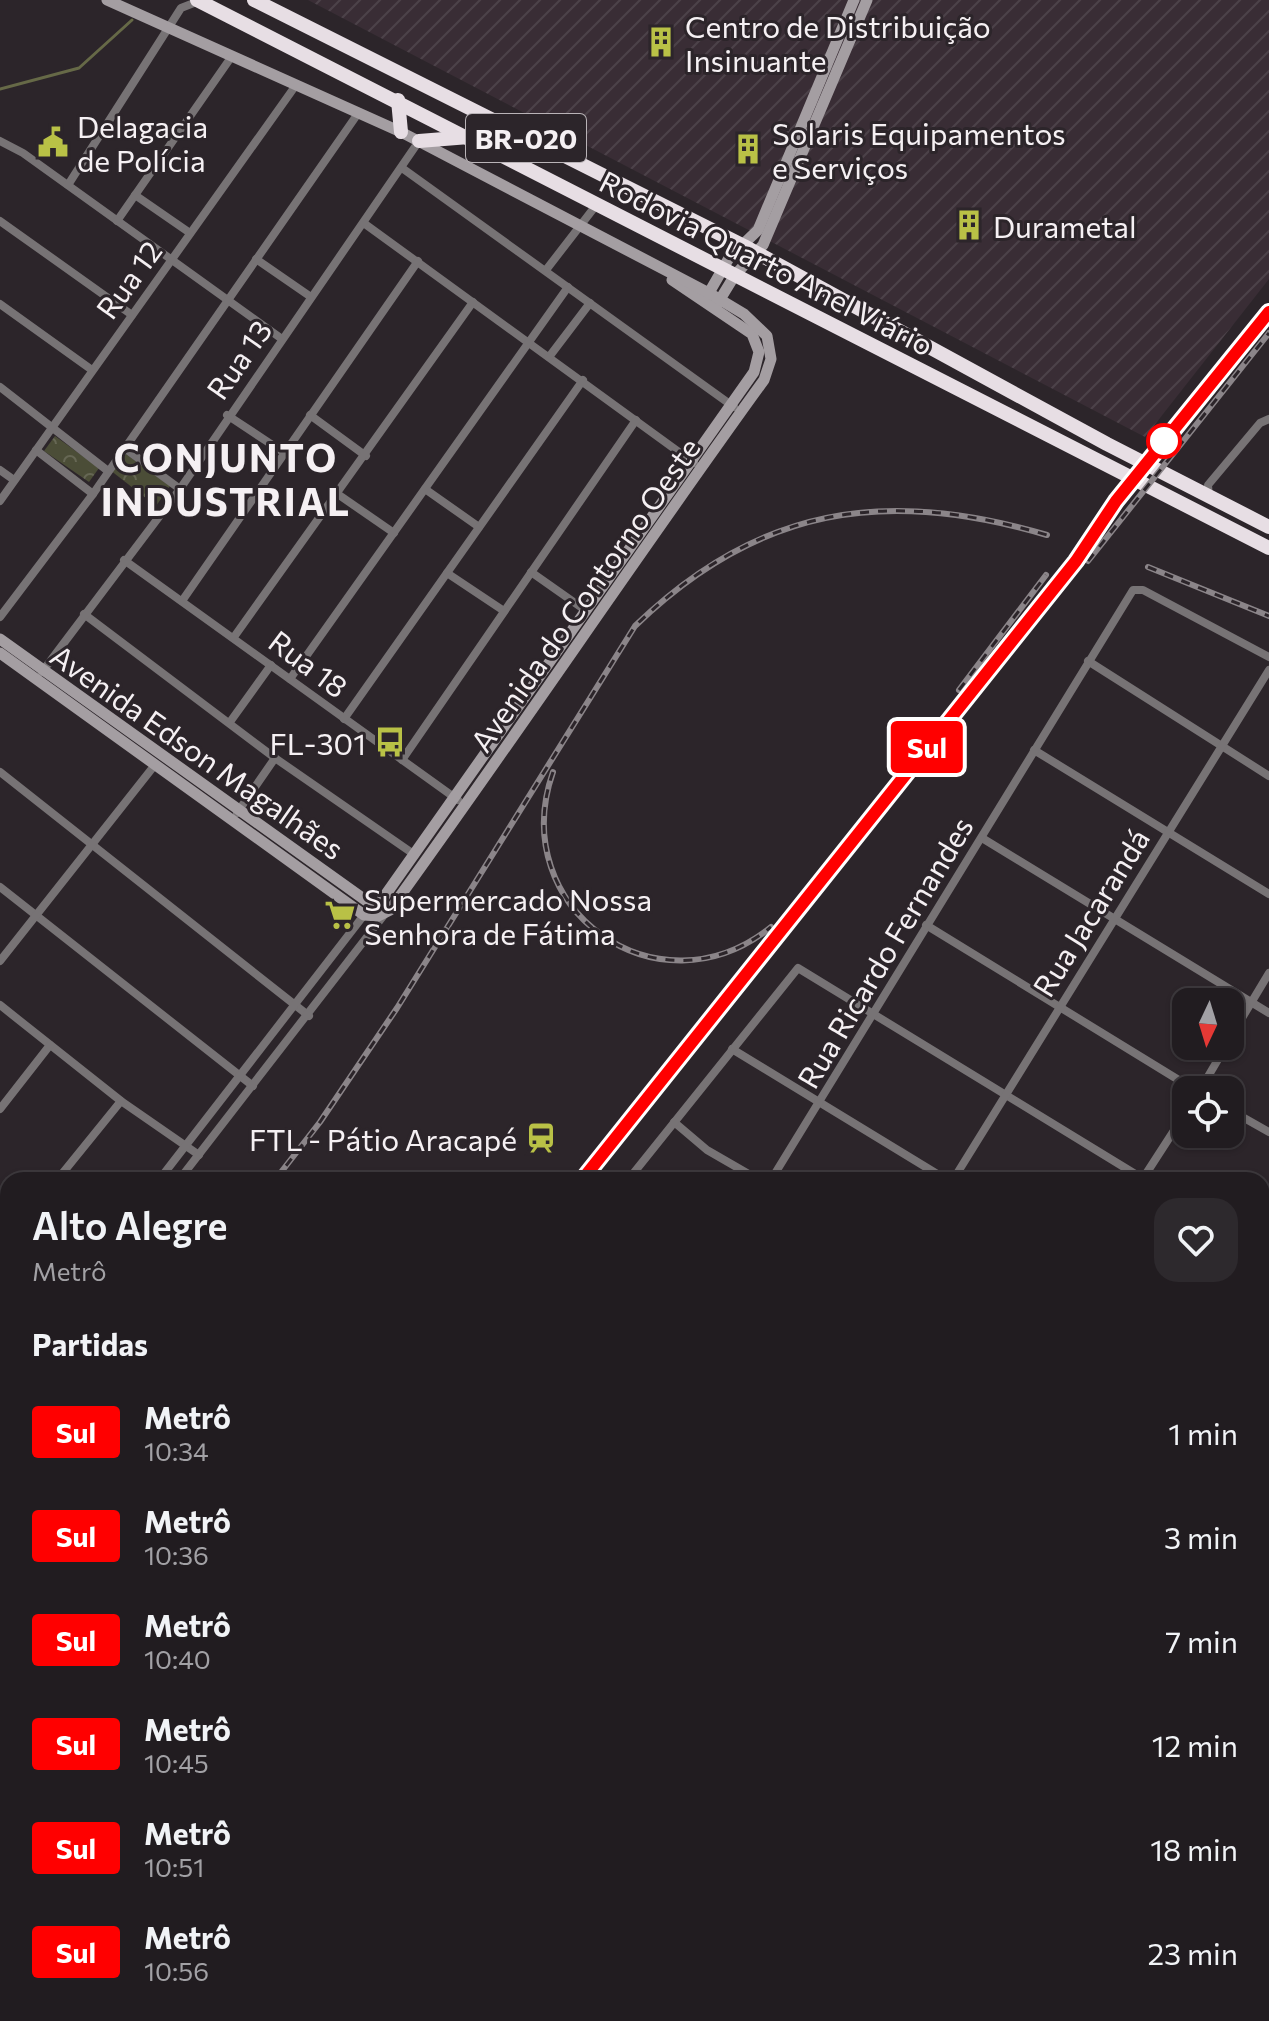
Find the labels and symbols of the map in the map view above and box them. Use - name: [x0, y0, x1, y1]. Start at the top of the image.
- place label: Centro de Distribuição Insinuante: [685, 7, 991, 78]
- building icon: Centro de Distribuição Insinuante: [644, 25, 678, 59]
- place label: Delagacia de Polícia: [77, 107, 208, 178]
- road number: BR-020: [466, 114, 586, 162]
- place label: Solaris Equipamentos e Serviços: [772, 114, 1066, 185]
- public building icon: Delagacia de Polícia: [36, 125, 70, 159]
- building icon: Solaris Equipamentos e Serviços: [731, 132, 765, 166]
- street label: Rodovia Quarto Anel Viário: [594, 162, 940, 362]
- place label: Durametal: [993, 207, 1137, 244]
- building icon: Durametal: [952, 208, 986, 242]
- street label: Rua 12: [87, 233, 169, 325]
- street label: Rua 13: [198, 312, 278, 406]
- unlabelled marker: [1147, 424, 1181, 458]
- street label: Avenida do Contorno Oeste: [461, 430, 707, 758]
- district label: CONJUNTO INDUSTRIAL: [101, 433, 351, 524]
- street label: Rua 18: [262, 621, 356, 705]
- street label: Avenida Edson Magalhães: [44, 636, 352, 866]
- line badge: Sul: [881, 721, 973, 773]
- place label: FL-301: [269, 724, 366, 761]
- bus stop icon: FL-301: [373, 725, 407, 759]
- street label: Rua Ricardo Fernandes: [788, 810, 980, 1094]
- street label: Rua Jacarandá: [1024, 821, 1156, 1003]
- place label: Supermercado Nossa Senhora de Fátima: [364, 880, 652, 951]
- supermarket icon: Supermercado Nossa Senhora de Fátima: [323, 898, 357, 932]
- north arrow: [1172, 988, 1244, 1060]
- place label: FTL - Pátio Aracapé: [249, 1120, 517, 1157]
- station icon: FTL - Pátio Aracapé: [524, 1121, 558, 1155]

